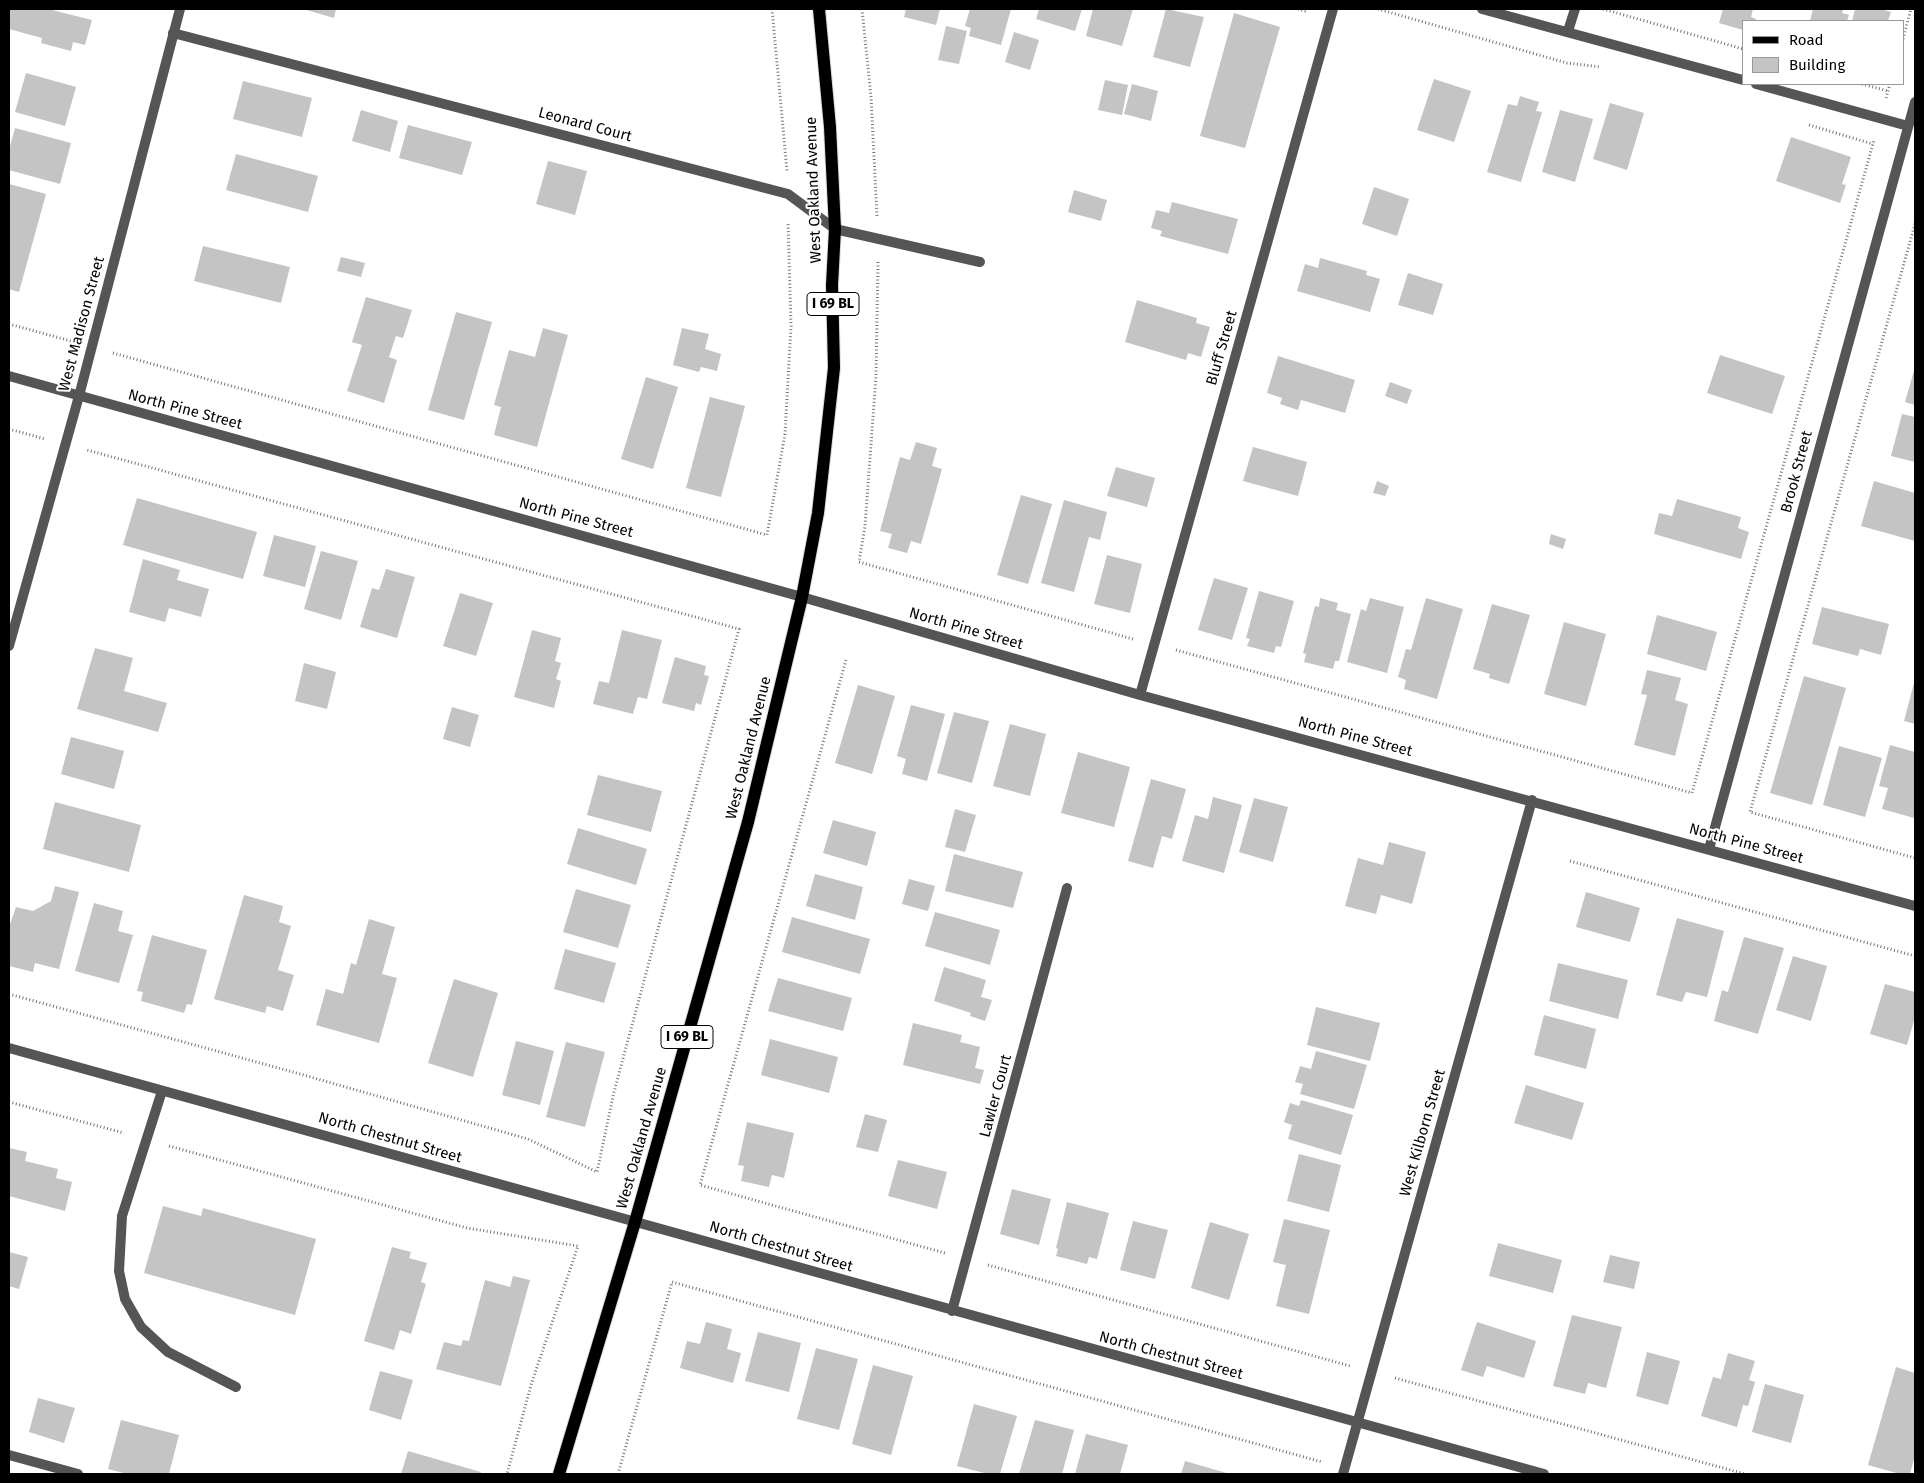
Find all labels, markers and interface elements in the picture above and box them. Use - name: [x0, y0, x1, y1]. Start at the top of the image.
- legend: [1742, 20, 1904, 85]
- text: Road: [1789, 31, 1824, 49]
- text: Building: [1789, 56, 1845, 74]
- street label: Leonard Court: [536, 104, 634, 146]
- street label: West Oakland Avenue: [802, 116, 826, 264]
- street label: West Madison Street: [55, 255, 109, 393]
- road number: I 69 BL: [807, 292, 859, 316]
- street label: Bluff Street: [1203, 309, 1241, 387]
- street label: North Pine Street: [126, 386, 244, 434]
- street label: Brook Street: [1777, 429, 1817, 515]
- street label: North Pine Street: [517, 494, 635, 542]
- street label: North Pine Street: [907, 604, 1025, 654]
- street label: West Oakland Avenue: [723, 675, 775, 821]
- street label: North Pine Street: [1296, 713, 1414, 761]
- street label: North Pine Street: [1687, 820, 1805, 868]
- road number: I 69 BL: [661, 1026, 713, 1048]
- street label: Lawler Court: [976, 1053, 1016, 1139]
- street label: West Oakland Avenue: [613, 1065, 671, 1211]
- street label: West Kilborn Street: [1396, 1067, 1450, 1199]
- street label: North Chestnut Street: [316, 1109, 464, 1167]
- street label: North Chestnut Street: [707, 1218, 855, 1276]
- street label: North Chestnut Street: [1097, 1328, 1245, 1384]

